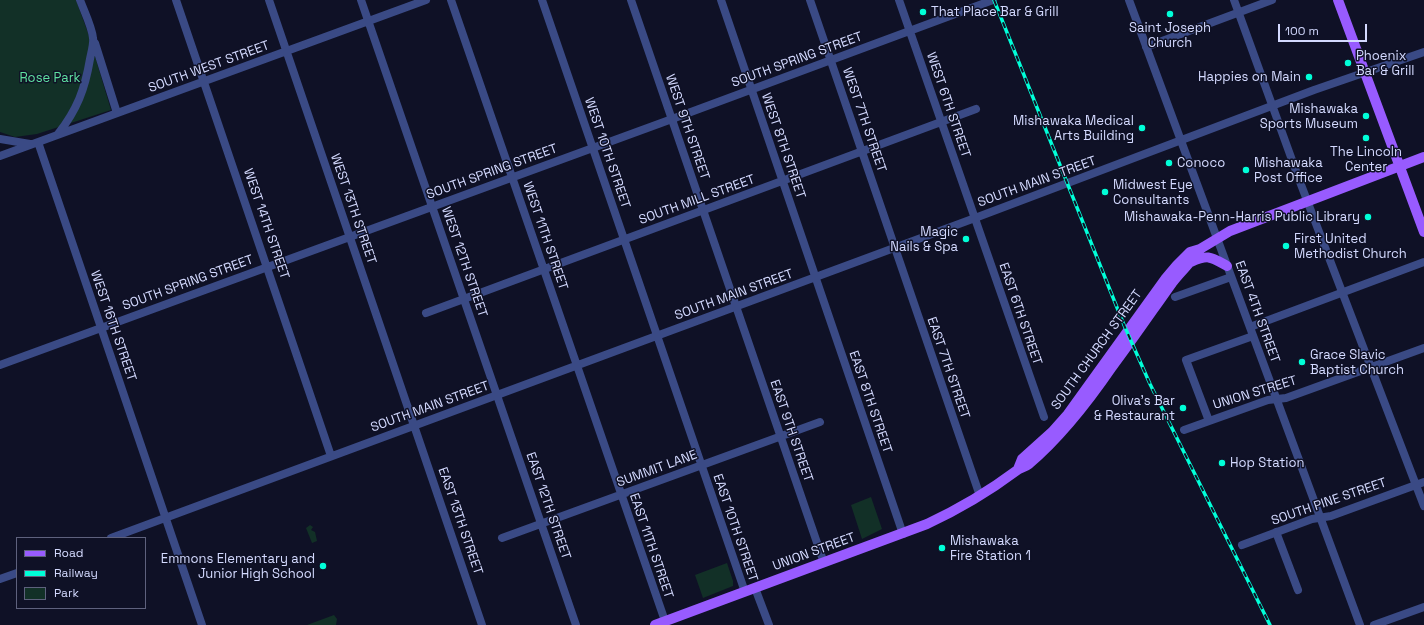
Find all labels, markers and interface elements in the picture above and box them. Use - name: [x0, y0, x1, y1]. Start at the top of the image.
- place label: That Place Bar & Grill: [931, 4, 1059, 20]
- marker: That Place Bar & Grill: [918, 7, 928, 17]
- marker: Saint Joseph Church: [1165, 9, 1175, 19]
- scale bar: [1280, 16, 1369, 42]
- place label: Saint Joseph Church: [1129, 20, 1211, 51]
- text: 100 m: [1285, 23, 1319, 39]
- street label: SOUTH SPRING STREET: [729, 29, 865, 91]
- street label: SOUTH WEST STREET: [146, 38, 272, 96]
- place label: Phoenix Bar & Grill: [1356, 48, 1415, 79]
- street label: WEST 6TH STREET: [923, 50, 973, 160]
- marker: Phoenix Bar & Grill: [1343, 58, 1353, 68]
- street label: WEST 7TH STREET: [839, 66, 889, 174]
- place label: Happies on Main: [1198, 69, 1301, 85]
- park label: Rose Park: [19, 70, 81, 86]
- street label: WEST 9TH STREET: [662, 72, 712, 182]
- marker: Happies on Main: [1304, 72, 1314, 82]
- street label: WEST 8TH STREET: [758, 91, 808, 201]
- street label: WEST 10TH STREET: [581, 96, 633, 210]
- place label: Mishawaka Sports Museum: [1260, 101, 1358, 132]
- marker: Mishawaka Sports Museum: [1361, 111, 1371, 121]
- place label: Mishawaka Medical Arts Building: [1013, 113, 1134, 144]
- marker: Mishawaka Medical Arts Building: [1137, 123, 1147, 133]
- marker: The Lincoln Center: [1361, 133, 1371, 143]
- street label: SOUTH SPRING STREET: [424, 141, 560, 203]
- place label: The Lincoln Center: [1330, 144, 1402, 175]
- street label: WEST 13TH STREET: [327, 152, 379, 266]
- street label: SOUTH MAIN STREET: [976, 153, 1098, 211]
- place label: Conoco: [1177, 155, 1225, 171]
- place label: Mishawaka Post Office: [1254, 155, 1323, 186]
- marker: Conoco: [1164, 158, 1174, 168]
- marker: Mishawaka Post Office: [1241, 165, 1251, 175]
- street label: WEST 14TH STREET: [240, 167, 292, 281]
- street label: SOUTH MILL STREET: [637, 172, 757, 228]
- place label: Midwest Eye Consultants: [1113, 177, 1193, 208]
- street label: WEST 11TH STREET: [519, 180, 571, 292]
- marker: Midwest Eye Consultants: [1100, 187, 1110, 197]
- street label: WEST 12TH STREET: [438, 205, 490, 319]
- place label: Mishawaka-Penn-Harris Public Library: [1124, 209, 1360, 225]
- marker: Mishawaka-Penn-Harris Public Library: [1363, 212, 1373, 222]
- place label: Magic Nails & Spa: [890, 224, 958, 255]
- place label: First United Methodist Church: [1294, 231, 1407, 262]
- marker: Magic Nails & Spa: [961, 234, 971, 244]
- marker: First United Methodist Church: [1281, 241, 1291, 251]
- street label: SOUTH SPRING STREET: [120, 252, 256, 314]
- street label: EAST 4TH STREET: [1231, 259, 1283, 365]
- street label: EAST 6TH STREET: [995, 261, 1045, 367]
- street label: SOUTH MAIN STREET: [673, 266, 795, 324]
- street label: WEST 16TH STREET: [87, 269, 139, 383]
- street label: SOUTH CHURCH STREET: [1048, 287, 1146, 413]
- street label: EAST 7TH STREET: [923, 315, 973, 421]
- place label: Grace Slavic Baptist Church: [1310, 347, 1404, 378]
- street label: EAST 8TH STREET: [845, 349, 895, 455]
- marker: Grace Slavic Baptist Church: [1297, 357, 1307, 367]
- street label: UNION STREET: [1211, 373, 1299, 413]
- street label: SOUTH MAIN STREET: [369, 378, 491, 436]
- street label: EAST 9TH STREET: [766, 378, 816, 484]
- place label: Oliva's Bar & Restaurant: [1094, 393, 1175, 424]
- marker: Oliva's Bar & Restaurant: [1178, 403, 1188, 413]
- street label: SUMMIT LANE: [615, 447, 699, 491]
- street label: EAST 12TH STREET: [522, 450, 574, 562]
- place label: Hop Station: [1230, 455, 1304, 471]
- marker: Hop Station: [1217, 458, 1227, 468]
- street label: EAST 13TH STREET: [434, 465, 486, 577]
- street label: EAST 10TH STREET: [709, 472, 761, 584]
- street label: SOUTH PINE STREET: [1269, 475, 1389, 529]
- street label: EAST 11TH STREET: [626, 491, 676, 601]
- street label: UNION STREET: [771, 530, 857, 574]
- place label: Mishawaka Fire Station 1: [950, 533, 1031, 564]
- legend: [16, 537, 146, 609]
- marker: Mishawaka Fire Station 1: [937, 543, 947, 553]
- text: Road: [54, 545, 83, 561]
- place label: Emmons Elementary and Junior High School: [161, 551, 315, 582]
- marker: Emmons Elementary and Junior High School: [318, 561, 328, 571]
- text: Railway: [54, 565, 98, 581]
- text: Park: [54, 585, 79, 601]

